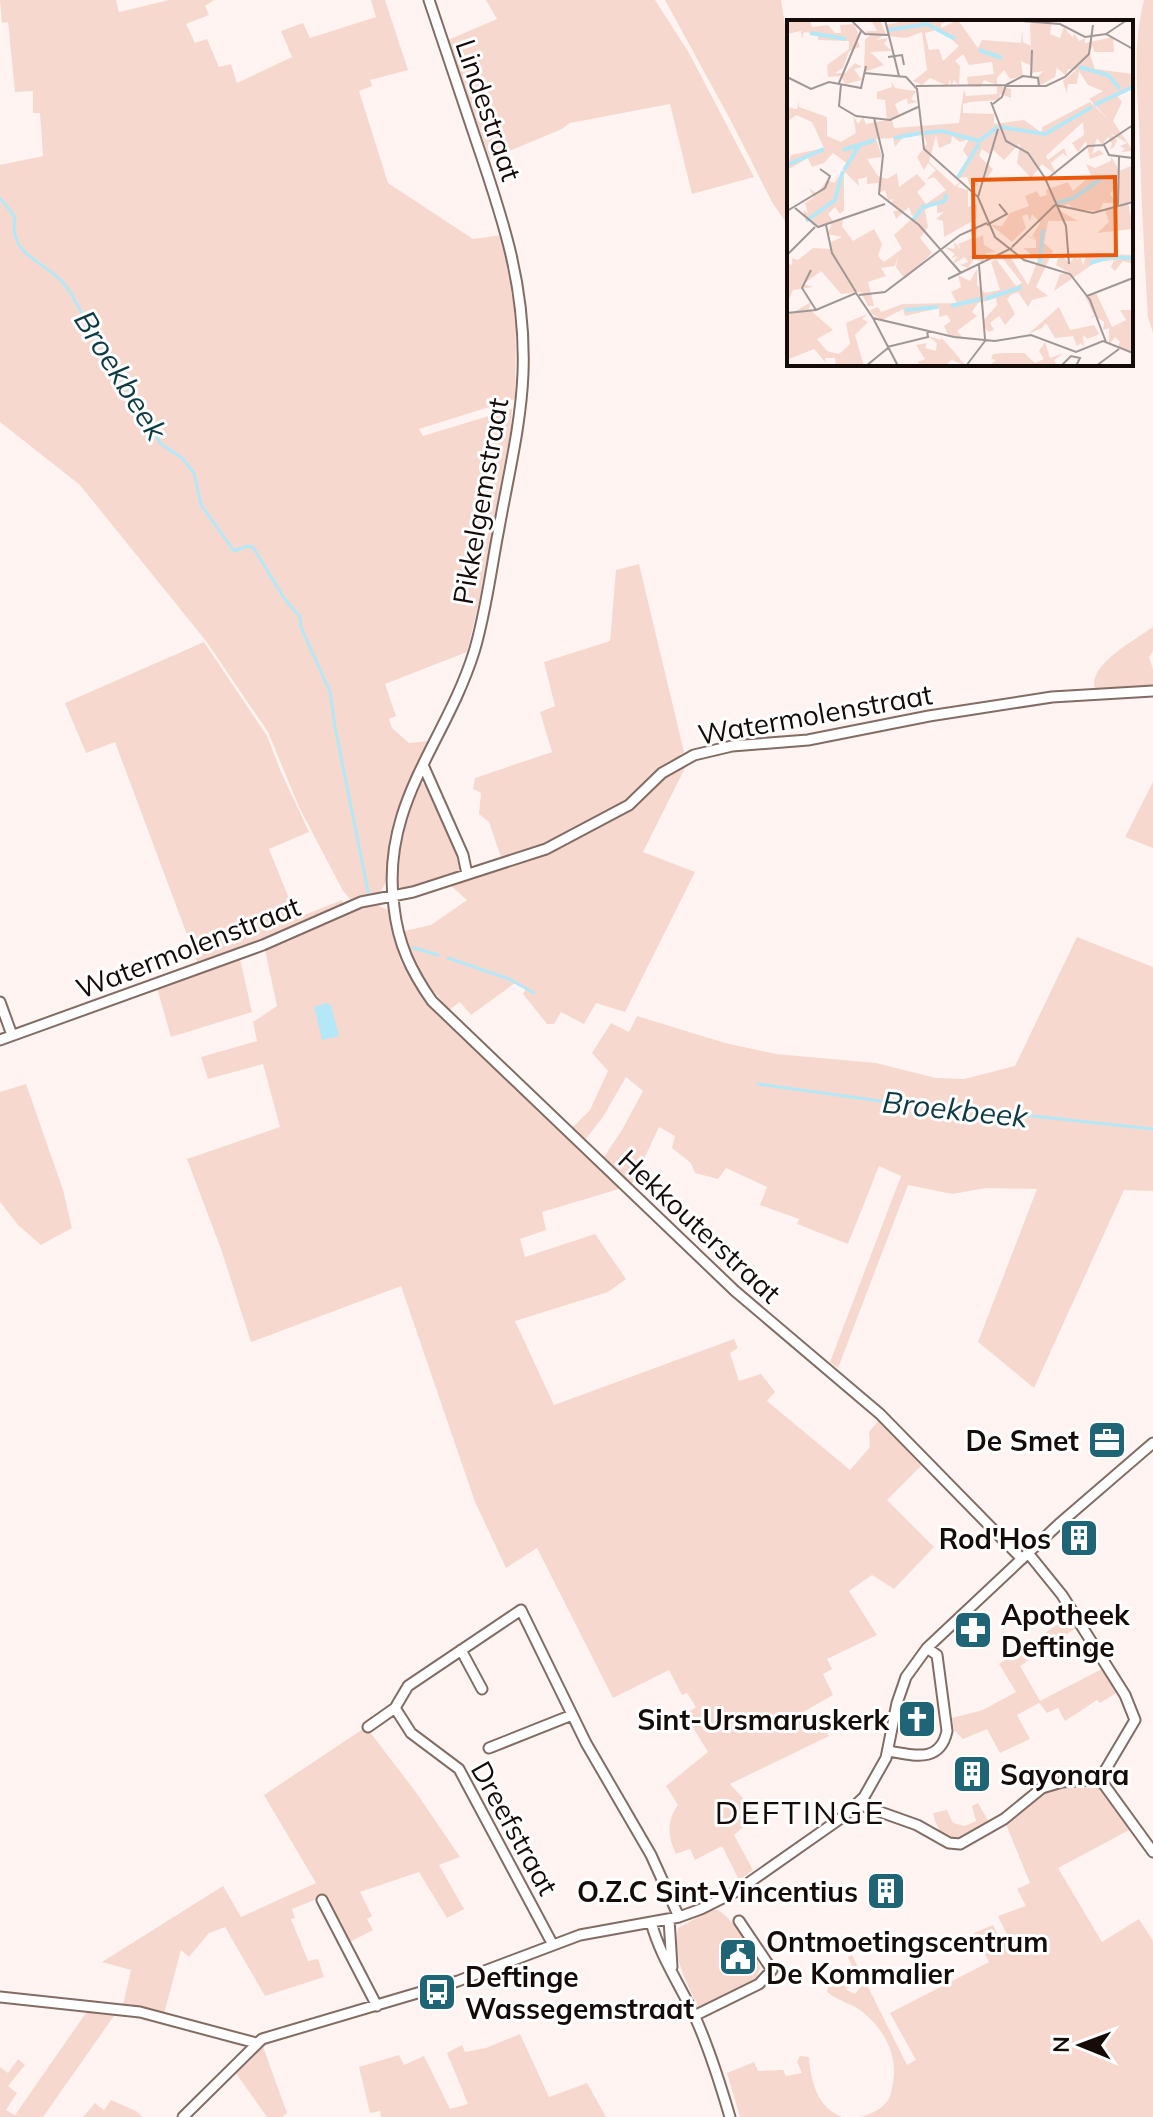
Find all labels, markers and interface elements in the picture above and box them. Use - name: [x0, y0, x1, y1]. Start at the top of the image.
- inset map: [787, 20, 1133, 366]
- street label: Lindestraat: [448, 35, 530, 186]
- water label: Broekbeek: [66, 303, 177, 448]
- street label: Pikkelgemstraat: [445, 395, 515, 607]
- street label: Watermolenstraat: [695, 676, 935, 752]
- street label: Watermolenstraat: [71, 888, 305, 1006]
- water label: Broekbeek: [880, 1082, 1031, 1136]
- street label: Hekkouterstraat: [612, 1142, 789, 1310]
- office icon: De Smet: [1086, 1419, 1128, 1461]
- place label: De Smet: [966, 1423, 1079, 1458]
- building icon: Rod'Hos: [1058, 1517, 1100, 1559]
- place label: Rod'Hos: [939, 1521, 1051, 1556]
- place label: Apotheek Deftinge: [1001, 1597, 1130, 1664]
- pharmacy icon: Apotheek Deftinge: [952, 1609, 994, 1651]
- church icon: Sint-Ursmaruskerk: [896, 1698, 938, 1740]
- place label: Sint-Ursmaruskerk: [637, 1702, 890, 1737]
- building icon: Sayonara: [951, 1753, 993, 1795]
- street label: Dreefstraat: [464, 1755, 566, 1901]
- place label: Sayonara: [1000, 1757, 1129, 1792]
- district label: DEFTINGE: [715, 1792, 885, 1832]
- building icon: O.Z.C Sint-Vincentius: [865, 1870, 907, 1912]
- place label: O.Z.C Sint-Vincentius: [577, 1874, 858, 1909]
- place label: Ontmoetingscentrum De Kommalier: [766, 1924, 1048, 1991]
- public building icon: Ontmoetingscentrum De Kommalier: [717, 1936, 759, 1978]
- place label: Deftinge Wassegemstraat: [465, 1959, 694, 2026]
- bus stop icon: Deftinge Wassegemstraat: [416, 1971, 458, 2013]
- north arrow: [1041, 2005, 1121, 2085]
- text: N: [1047, 2036, 1075, 2053]

